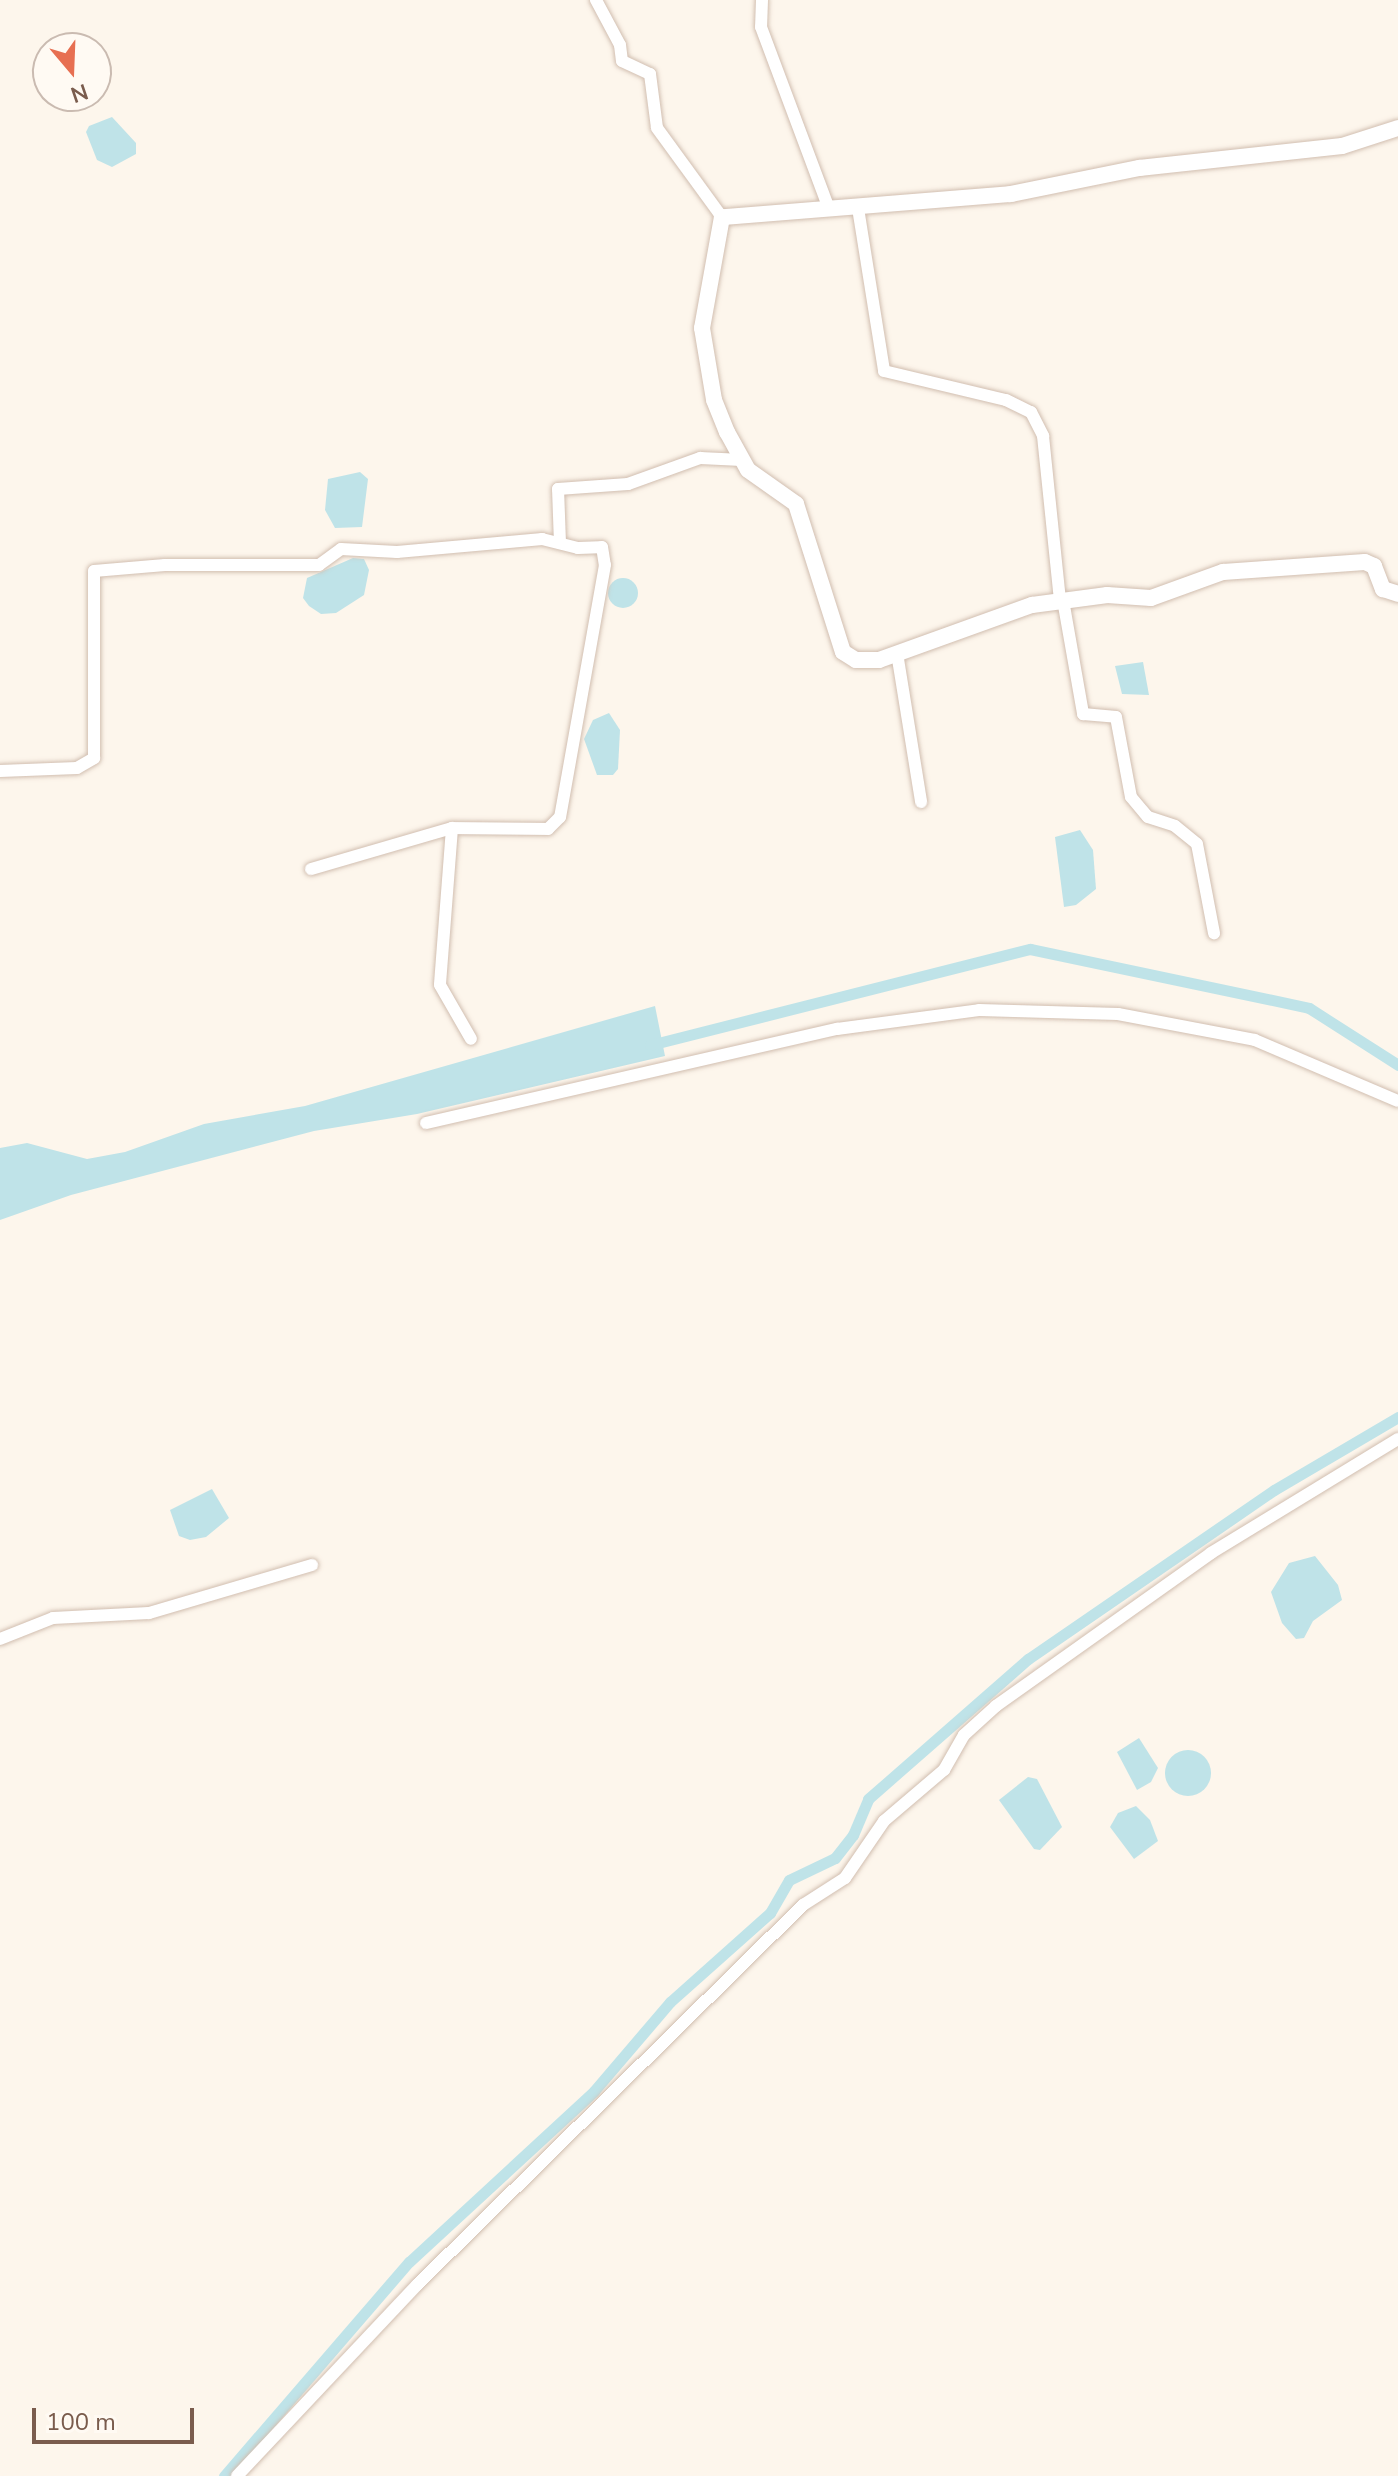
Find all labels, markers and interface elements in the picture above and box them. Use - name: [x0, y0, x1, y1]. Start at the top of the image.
- north arrow: [32, 32, 112, 112]
- text: N: [66, 76, 92, 110]
- scale bar: [36, 2392, 198, 2442]
- text: 100 m: [46, 2406, 116, 2438]

